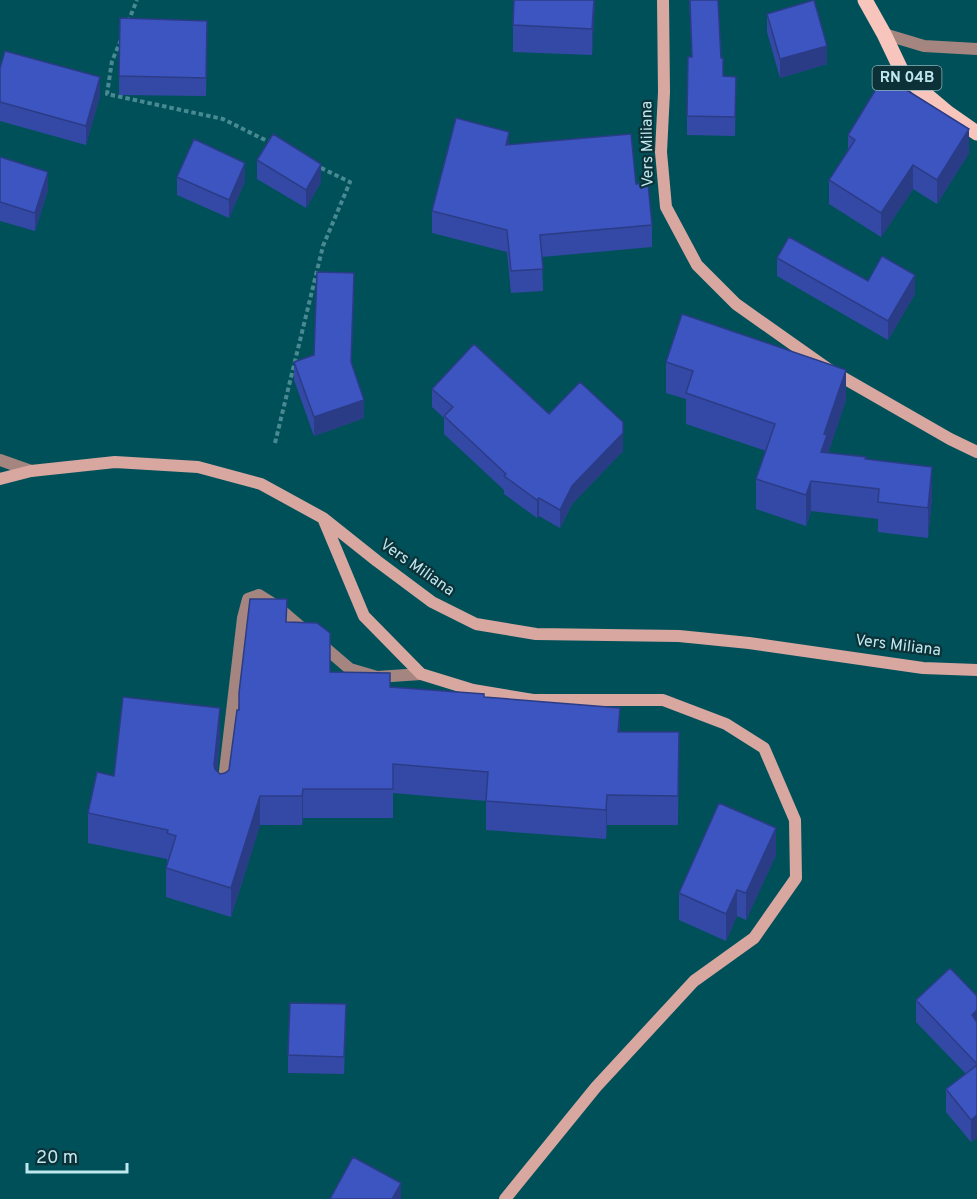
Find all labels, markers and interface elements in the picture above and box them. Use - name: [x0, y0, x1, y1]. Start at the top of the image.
- road number: RN 04B: [872, 66, 942, 90]
- street label: Vers Miliana: [637, 101, 659, 187]
- street label: Vers Miliana: [376, 535, 458, 601]
- street label: Vers Miliana: [854, 631, 942, 661]
- scale bar: [27, 1136, 128, 1174]
- text: 20 m: [36, 1147, 78, 1170]

